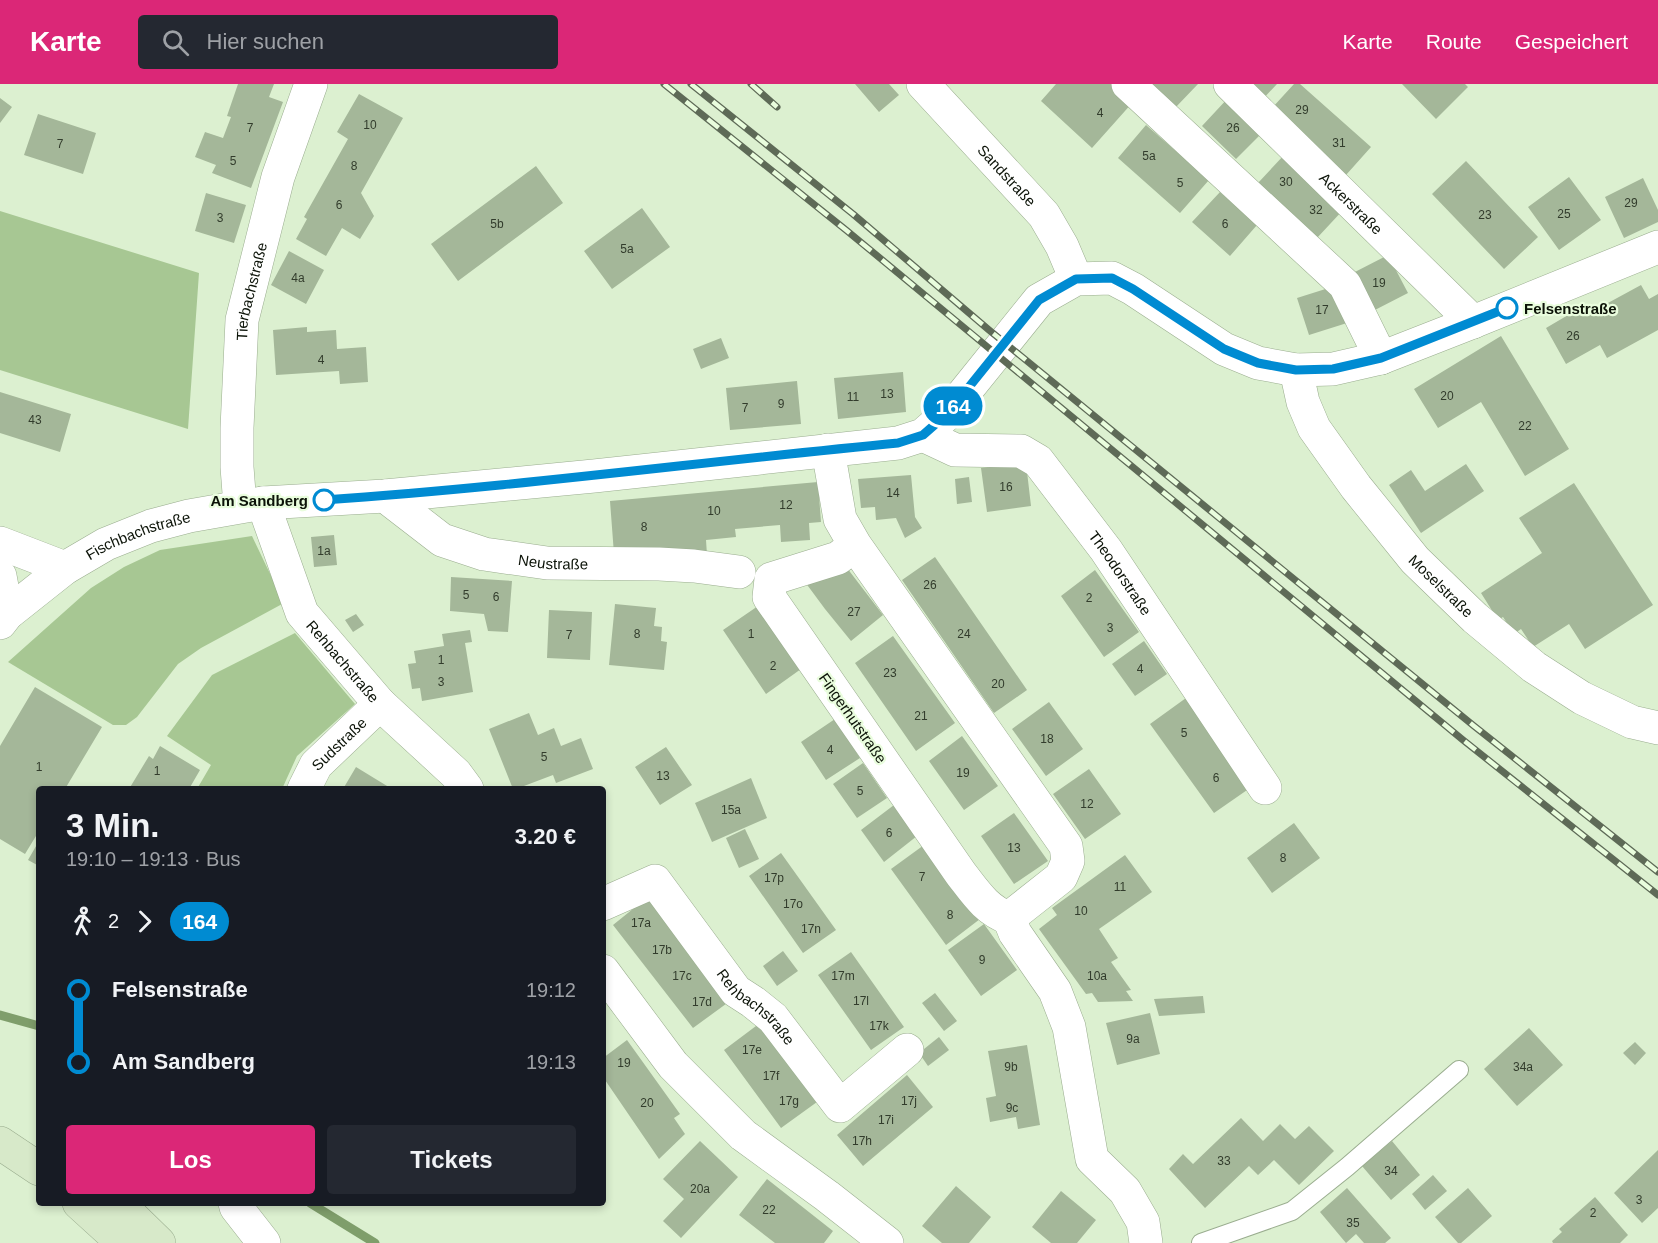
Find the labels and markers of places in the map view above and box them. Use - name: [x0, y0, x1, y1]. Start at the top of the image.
- marker: Felsenstraße: [1496, 297, 1518, 319]
- place label: Felsenstraße: [1524, 300, 1617, 317]
- marker: Am Sandberg: [313, 489, 335, 511]
- place label: Am Sandberg: [210, 492, 308, 509]

